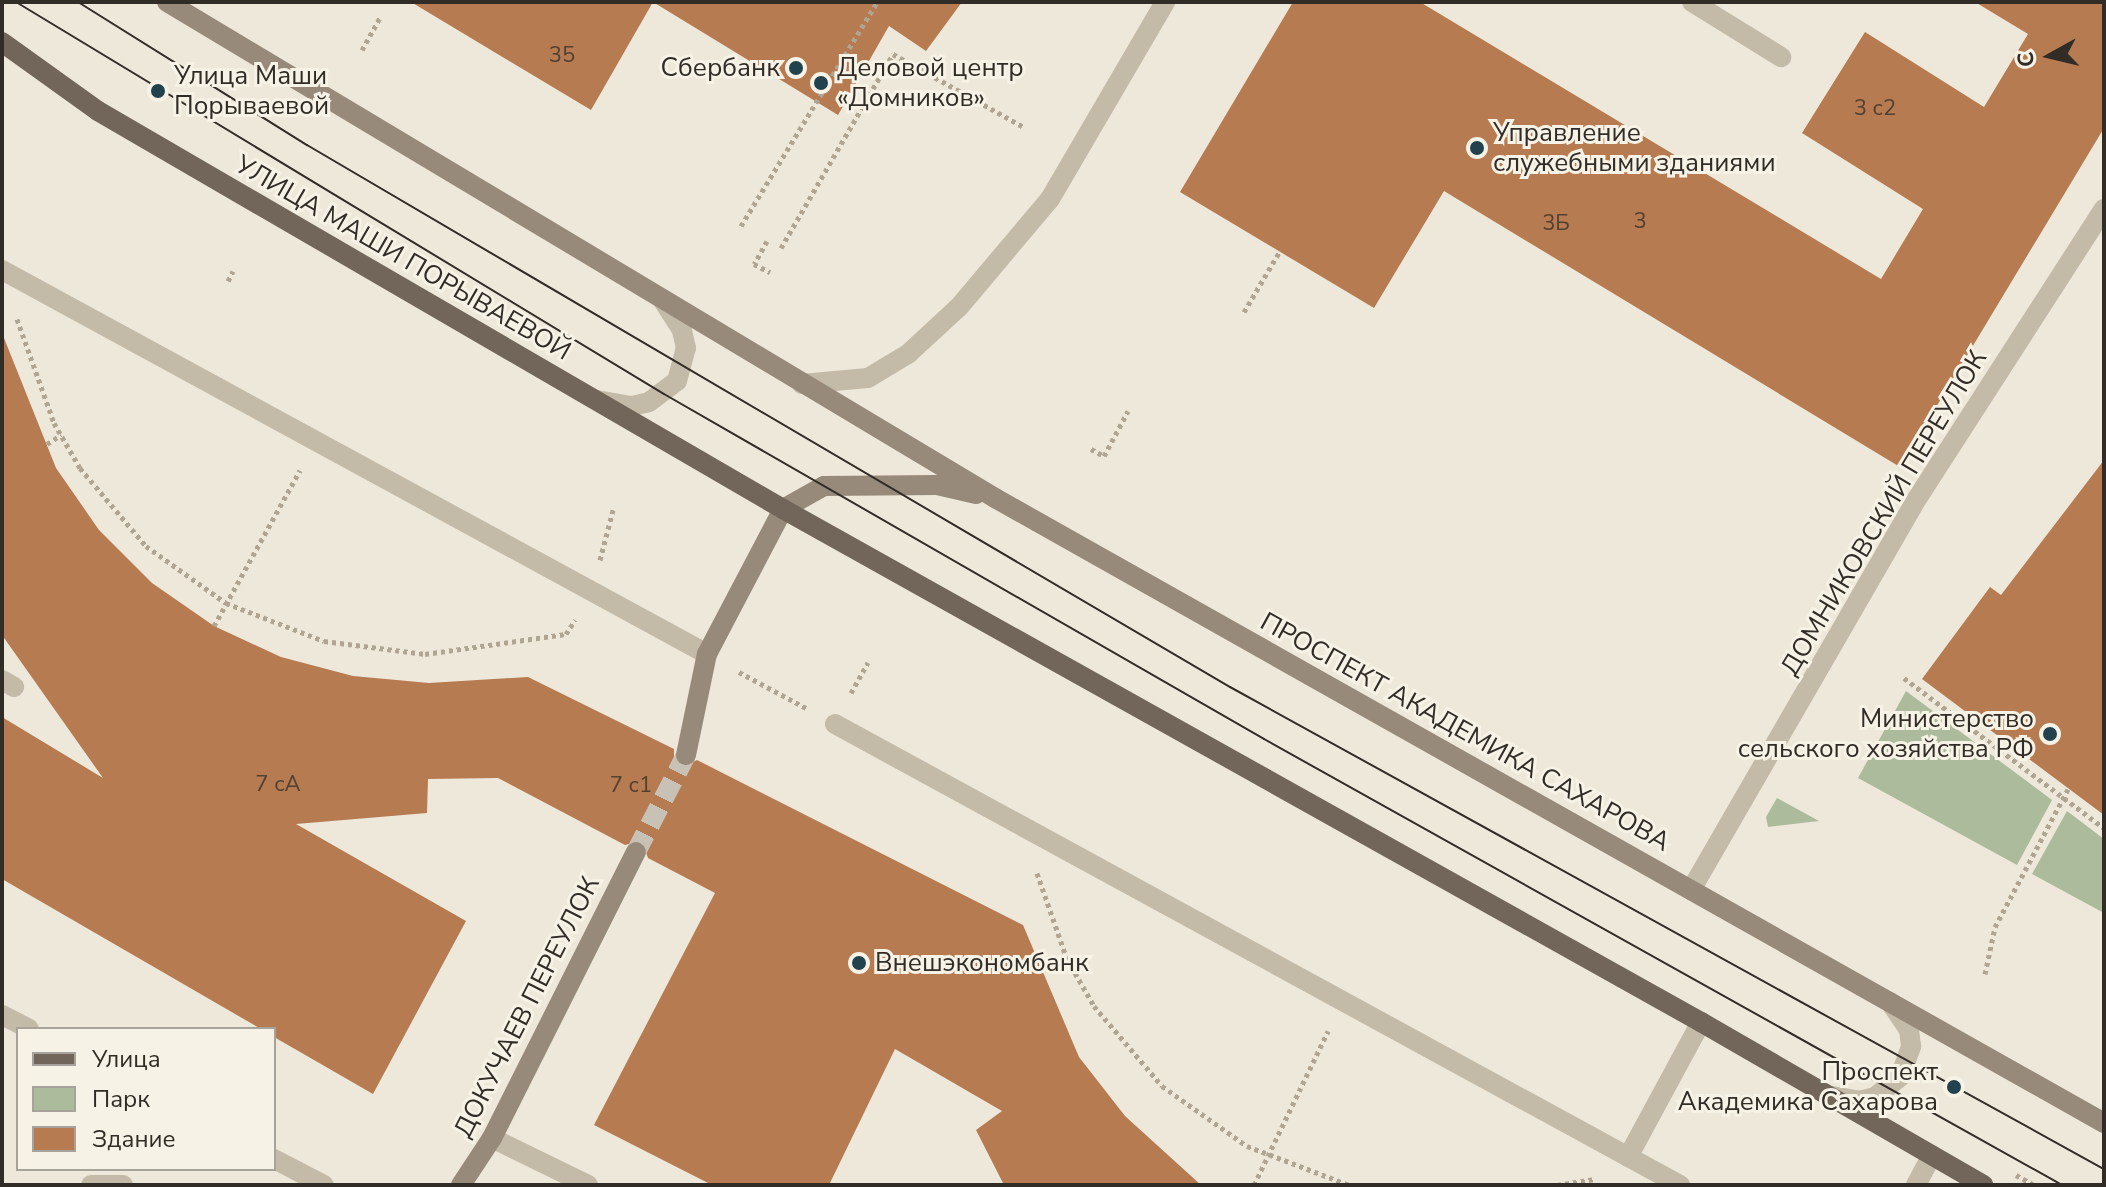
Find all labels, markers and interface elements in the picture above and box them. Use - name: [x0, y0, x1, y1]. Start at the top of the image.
- north arrow: [2010, 16, 2090, 96]
- house number: 35: [549, 43, 575, 69]
- text: С: [2010, 50, 2042, 69]
- place label: Сбербанк: [661, 52, 780, 84]
- place label: Деловой центр «Домников»: [837, 52, 1024, 114]
- marker: Сбербанк: [787, 59, 805, 77]
- place label: Улица Маши Порываевой: [174, 60, 329, 122]
- marker: Деловой центр «Домников»: [812, 74, 830, 92]
- marker: Улица Маши Порываевой: [149, 82, 167, 100]
- house number: 3 с2: [1854, 96, 1896, 122]
- place label: Управление служебными зданиями: [1493, 117, 1776, 178]
- marker: Управление служебными зданиями: [1468, 139, 1486, 157]
- street label: УЛИЦА МАШИ ПОРЫВАЕВОЙ: [230, 149, 576, 367]
- house number: 3: [1633, 209, 1647, 235]
- house number: 3Б: [1542, 211, 1570, 237]
- street label: ДОМНИКОВСКИЙ ПЕРЕУЛОК: [1774, 345, 1994, 681]
- street label: ПРОСПЕКТ АКАДЕМИКА САХАРОВА: [1255, 606, 1675, 858]
- place label: Министерство сельского хозяйства РФ: [1738, 703, 2034, 764]
- marker: Министерство сельского хозяйства РФ: [2041, 725, 2059, 743]
- house number: 7 сА: [255, 772, 301, 798]
- house number: 7 с1: [610, 773, 652, 799]
- street label: ДОКУЧАЕВ ПЕРЕУЛОК: [448, 871, 606, 1143]
- place label: Внешэкономбанк: [875, 947, 1089, 979]
- marker: Внешэкономбанк: [850, 954, 868, 972]
- legend: [16, 1027, 276, 1171]
- text: Улица: [92, 1043, 161, 1075]
- place label: Проспект Академика Сахарова: [1678, 1056, 1938, 1118]
- marker: Проспект Академика Сахарова: [1945, 1078, 1963, 1096]
- text: Парк: [92, 1083, 150, 1115]
- text: Здание: [92, 1123, 176, 1155]

